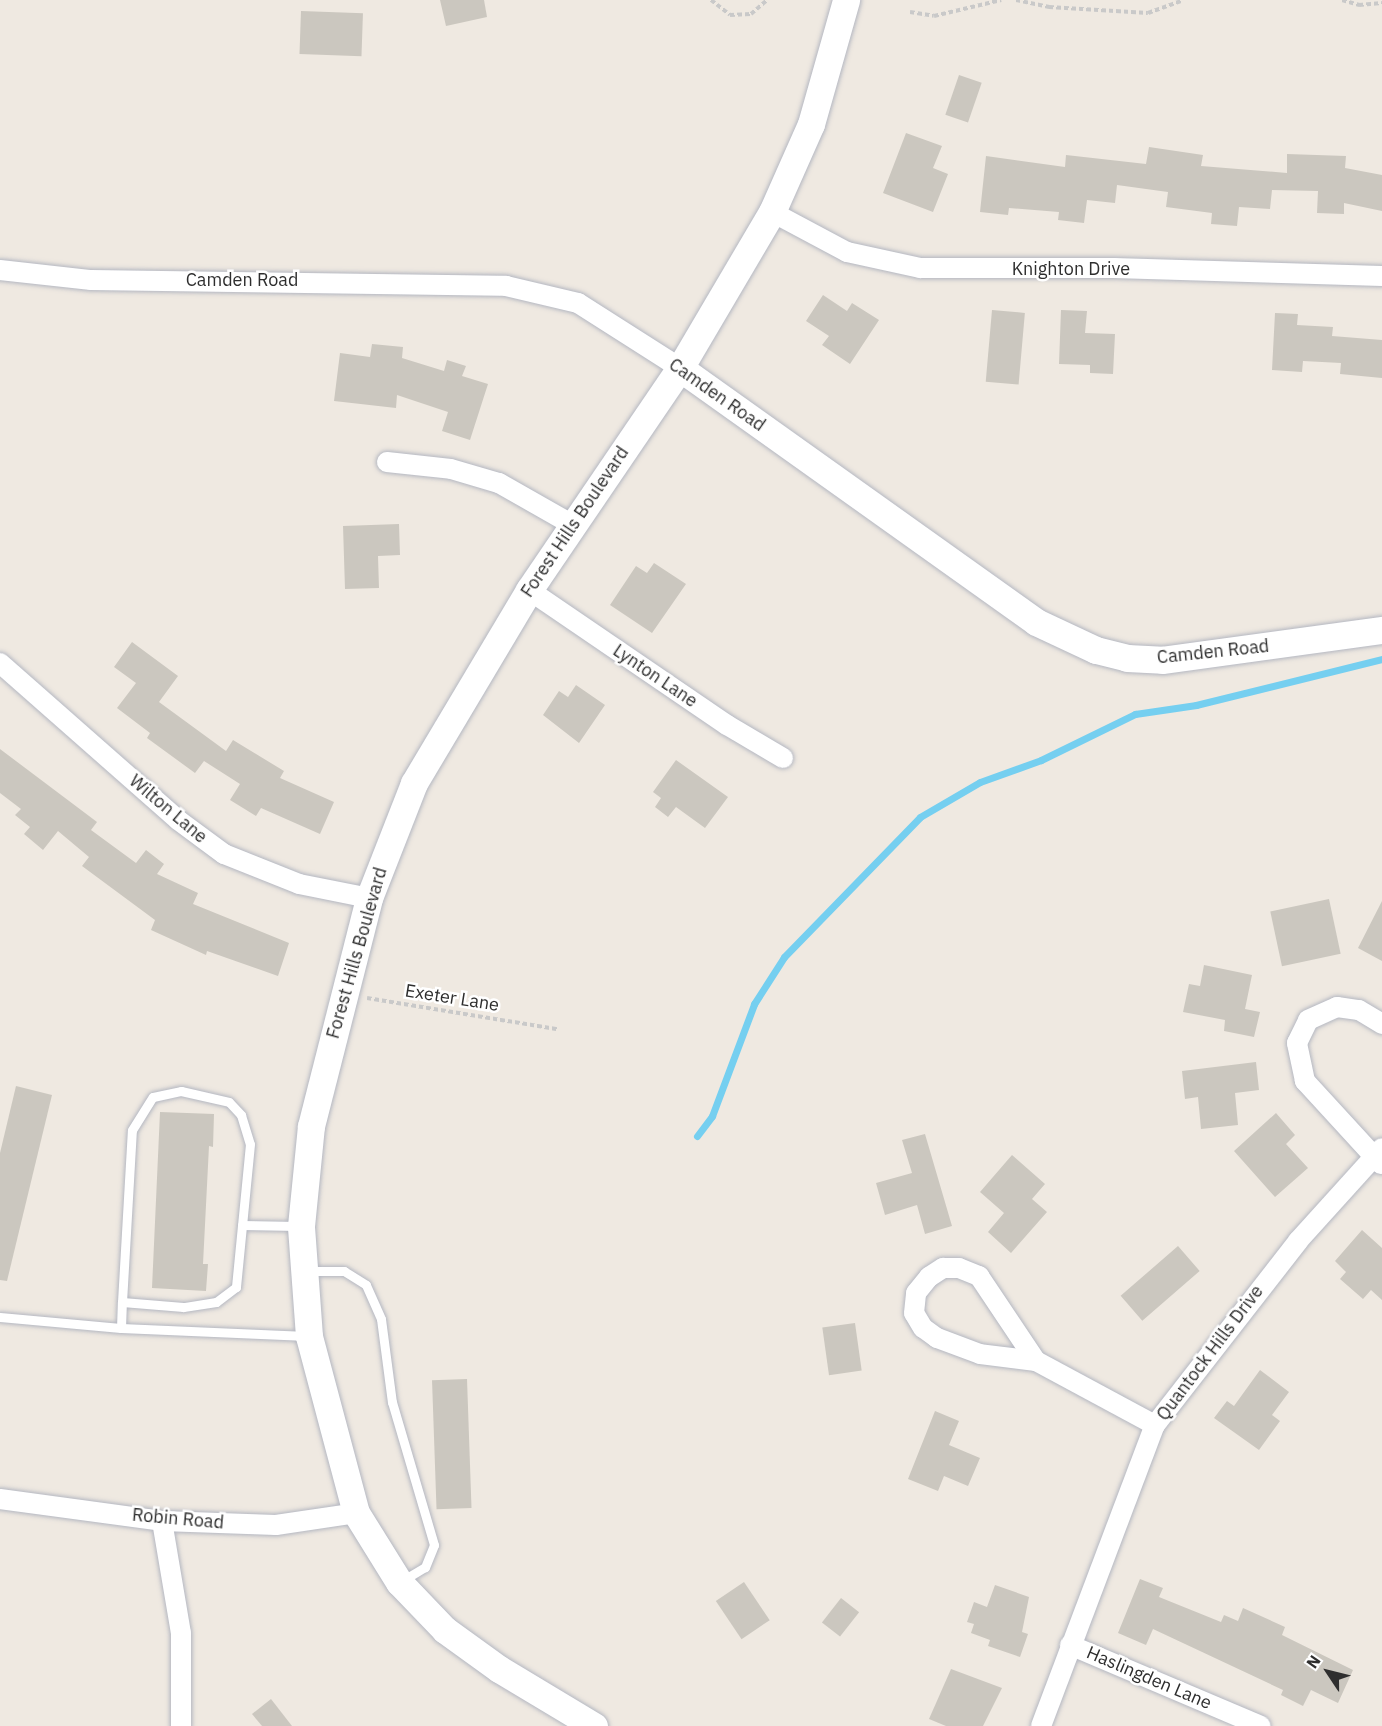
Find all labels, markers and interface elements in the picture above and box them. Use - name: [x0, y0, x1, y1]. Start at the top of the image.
- street label: Knighton Drive: [1012, 258, 1130, 280]
- street label: Camden Road: [186, 269, 298, 291]
- street label: Camden Road: [665, 354, 769, 436]
- street label: Forest Hills Boulevard: [517, 443, 633, 601]
- street label: Camden Road: [1156, 635, 1270, 669]
- street label: Lynton Lane: [609, 640, 701, 712]
- street label: Wilton Lane: [125, 770, 211, 848]
- street label: Forest Hills Boulevard: [322, 865, 392, 1041]
- street label: Exeter Lane: [403, 980, 501, 1016]
- street label: Quantock Hills Drive: [1152, 1281, 1268, 1425]
- street label: Robin Road: [131, 1504, 225, 1534]
- street label: Haslingden Lane: [1083, 1642, 1215, 1714]
- north arrow: [1298, 1642, 1358, 1702]
- text: N: [1302, 1651, 1325, 1672]

